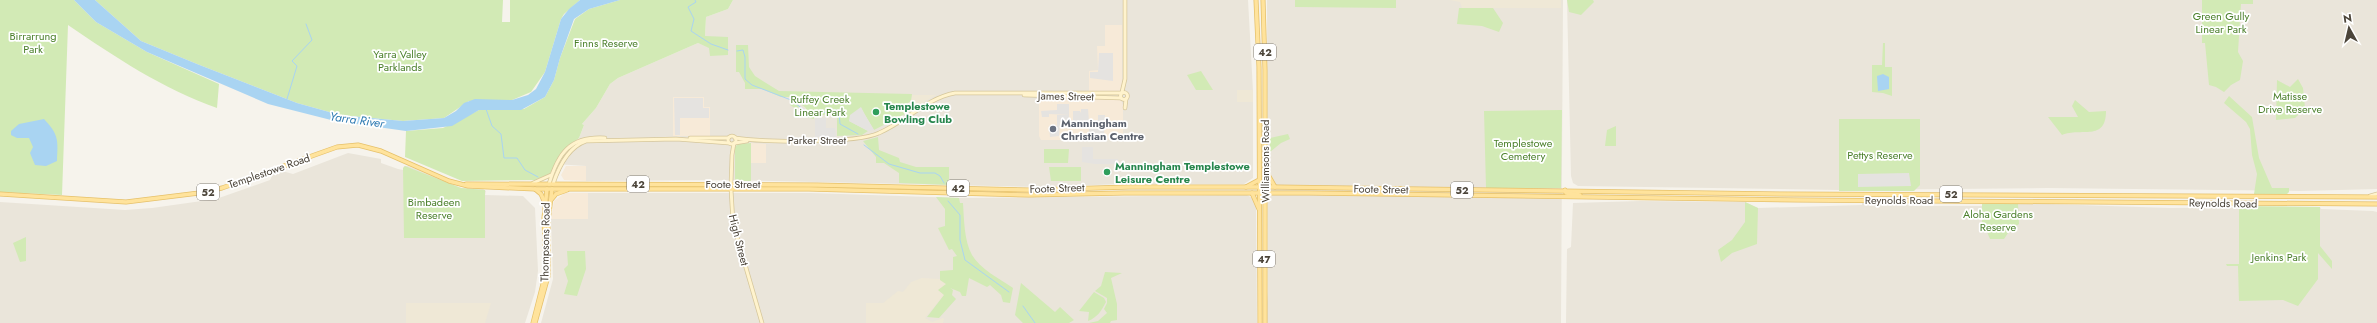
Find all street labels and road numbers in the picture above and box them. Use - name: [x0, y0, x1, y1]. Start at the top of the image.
- road number: 42: [1254, 44, 1276, 60]
- street label: James Street: [1036, 87, 1095, 104]
- street label: Williamsons Road: [1257, 119, 1273, 203]
- street label: Parker Street: [788, 132, 847, 148]
- street label: Templestowe Road: [226, 149, 312, 193]
- road number: 42: [627, 176, 649, 192]
- street label: Foote Street: [705, 176, 761, 192]
- street label: Foote Street: [1029, 179, 1085, 197]
- road number: 42: [947, 180, 969, 196]
- street label: Foote Street: [1353, 181, 1409, 197]
- road number: 52: [1451, 182, 1473, 198]
- road number: 52: [197, 184, 219, 200]
- road number: 52: [1940, 186, 1962, 202]
- street label: Reynolds Road: [1865, 192, 1933, 208]
- street label: Reynolds Road: [2189, 194, 2257, 212]
- street label: Thompsons Road: [536, 202, 554, 282]
- street label: High Street: [725, 213, 753, 268]
- road number: 47: [1253, 251, 1275, 267]

